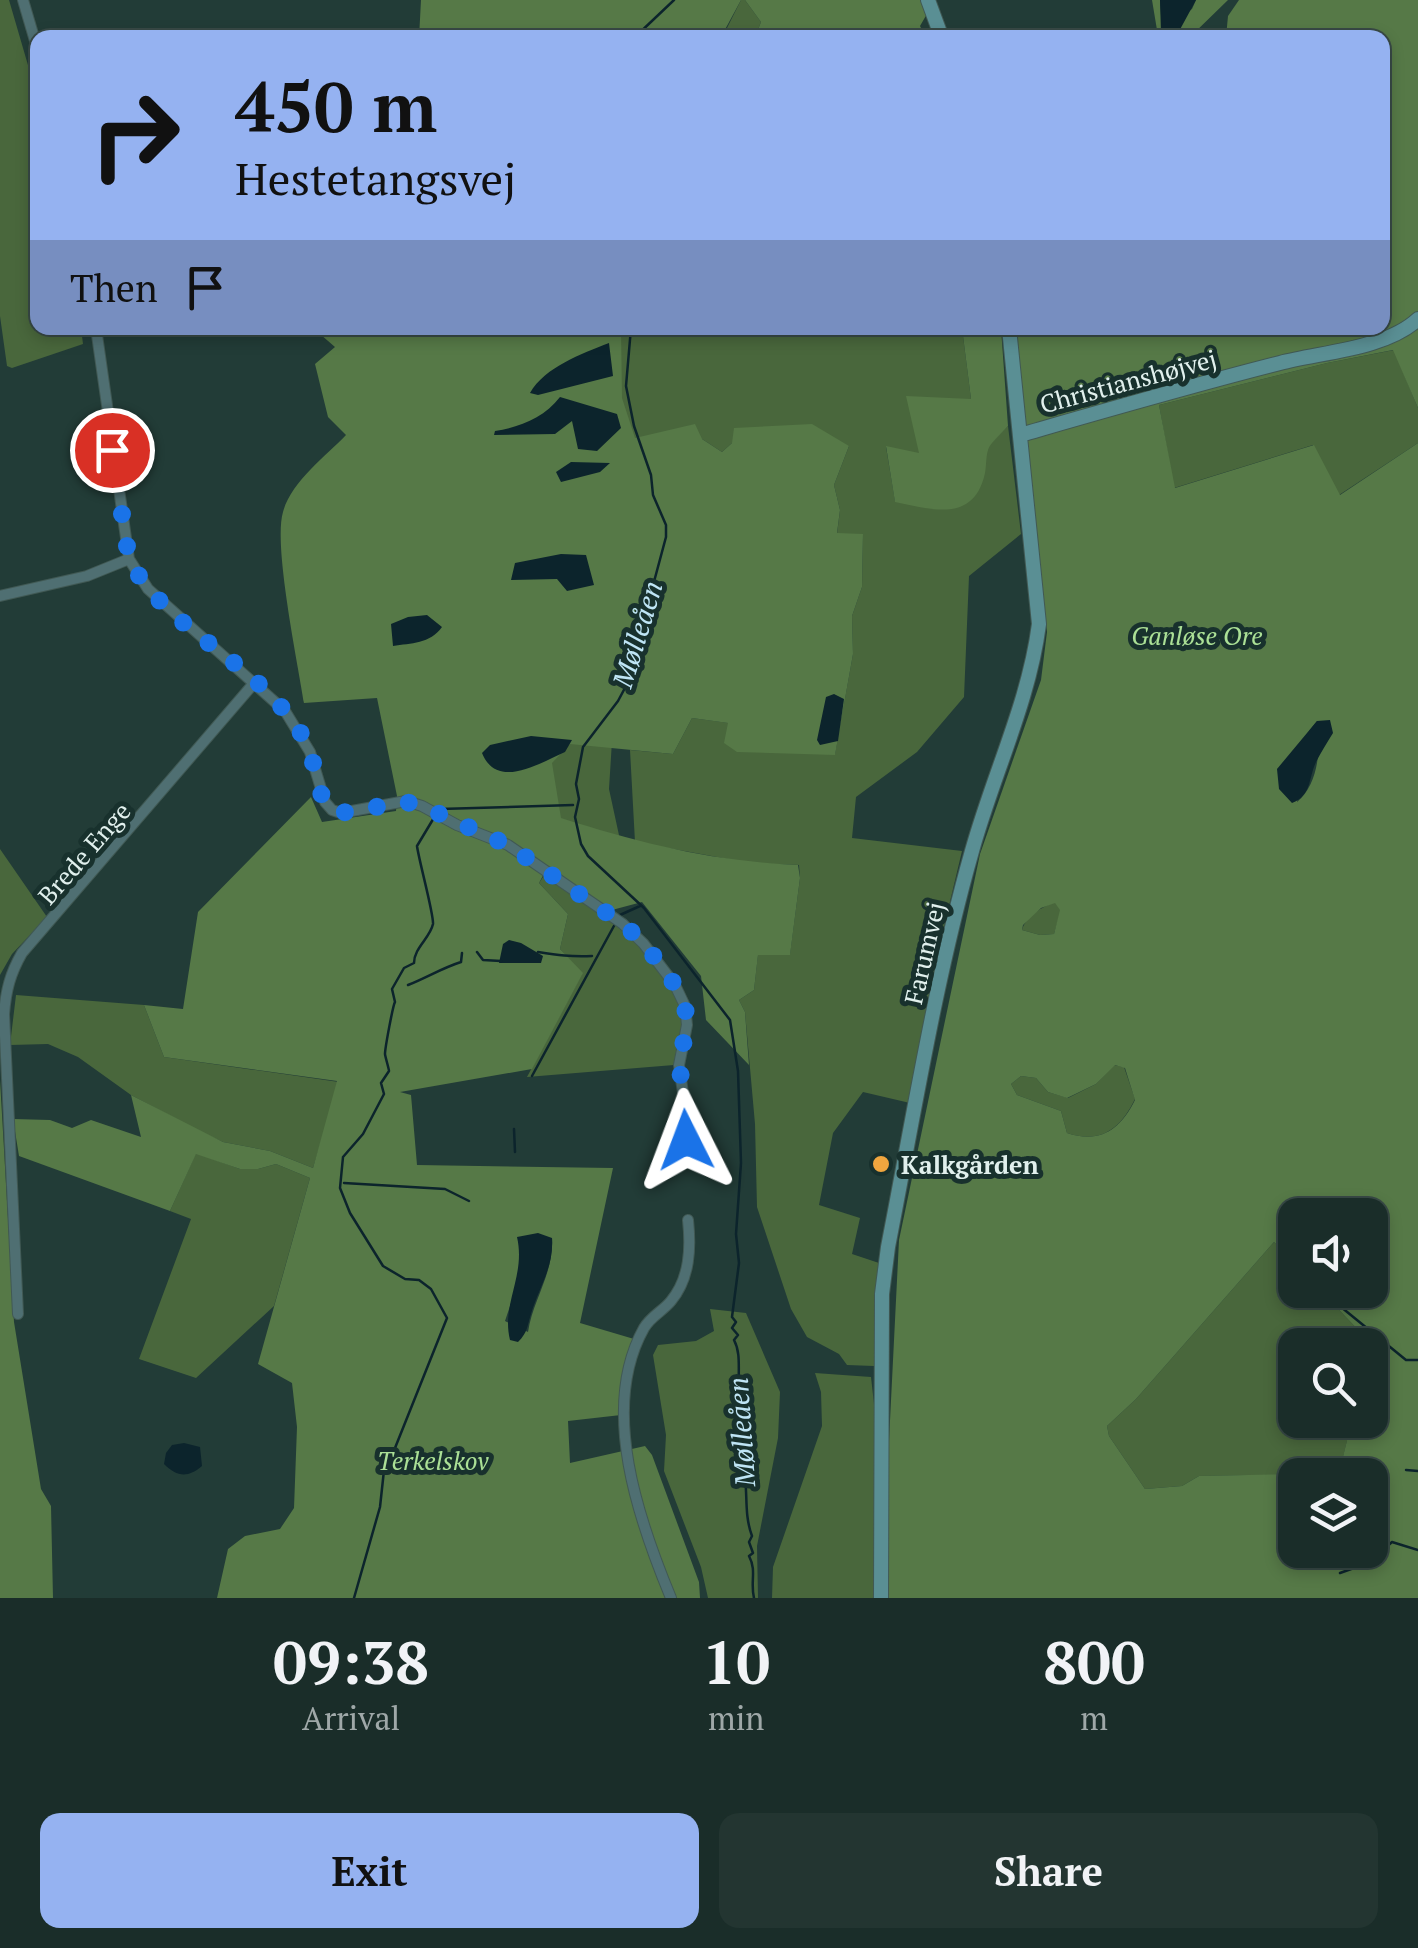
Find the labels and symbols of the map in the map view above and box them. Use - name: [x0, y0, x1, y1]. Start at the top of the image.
- street label: Christianshøjvej: [1036, 342, 1220, 420]
- pin: [70, 408, 155, 493]
- water label: Mølleåen: [603, 576, 671, 693]
- park label: Ganløse Ore: [1131, 619, 1263, 652]
- street label: Brede Enge: [30, 795, 138, 911]
- street label: Farumvej: [896, 899, 952, 1007]
- position arrow: [634, 1088, 738, 1192]
- place label: Kalkgården: [901, 1148, 1038, 1181]
- marker: Kalkgården: [870, 1153, 892, 1175]
- water label: Mølleåen: [719, 1376, 763, 1489]
- park label: Terkelskov: [377, 1444, 490, 1477]

